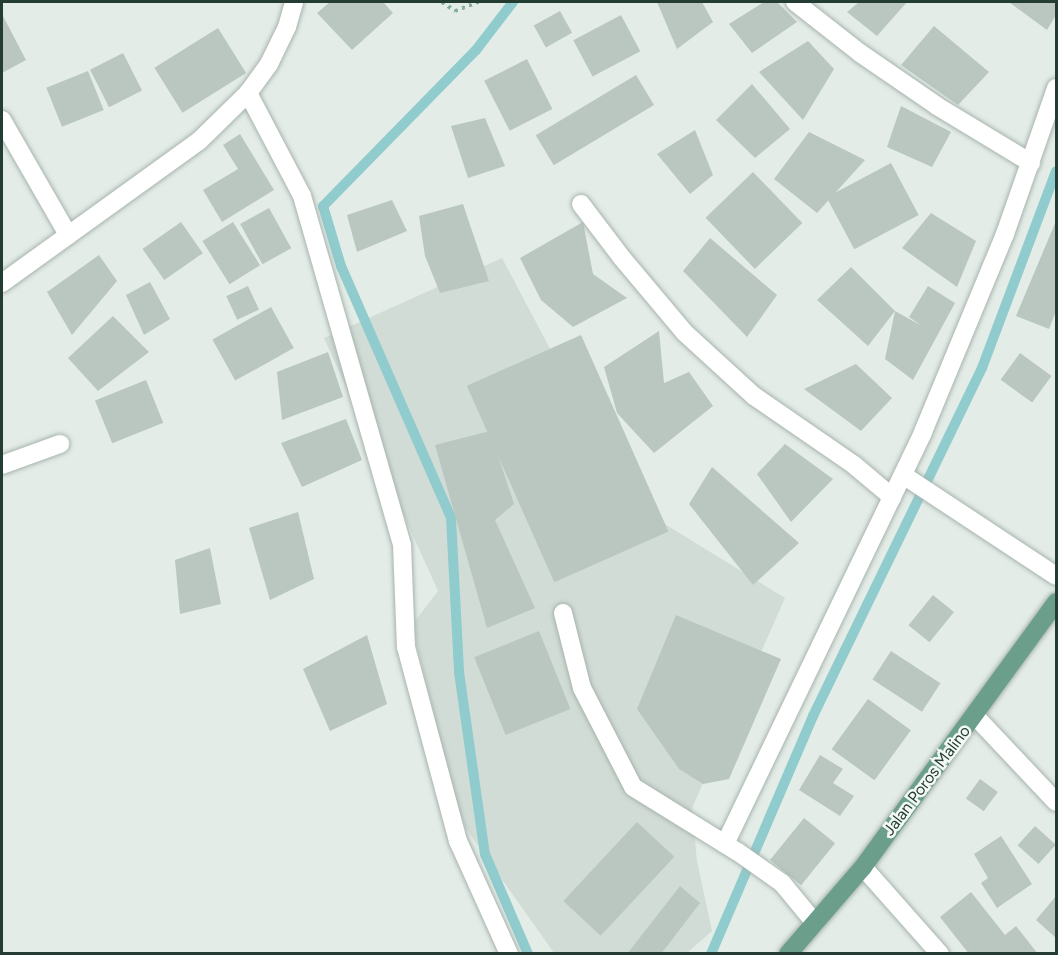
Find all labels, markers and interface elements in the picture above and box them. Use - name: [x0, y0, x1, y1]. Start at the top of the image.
- street label: Jalan Poros Malino: [879, 722, 975, 840]

